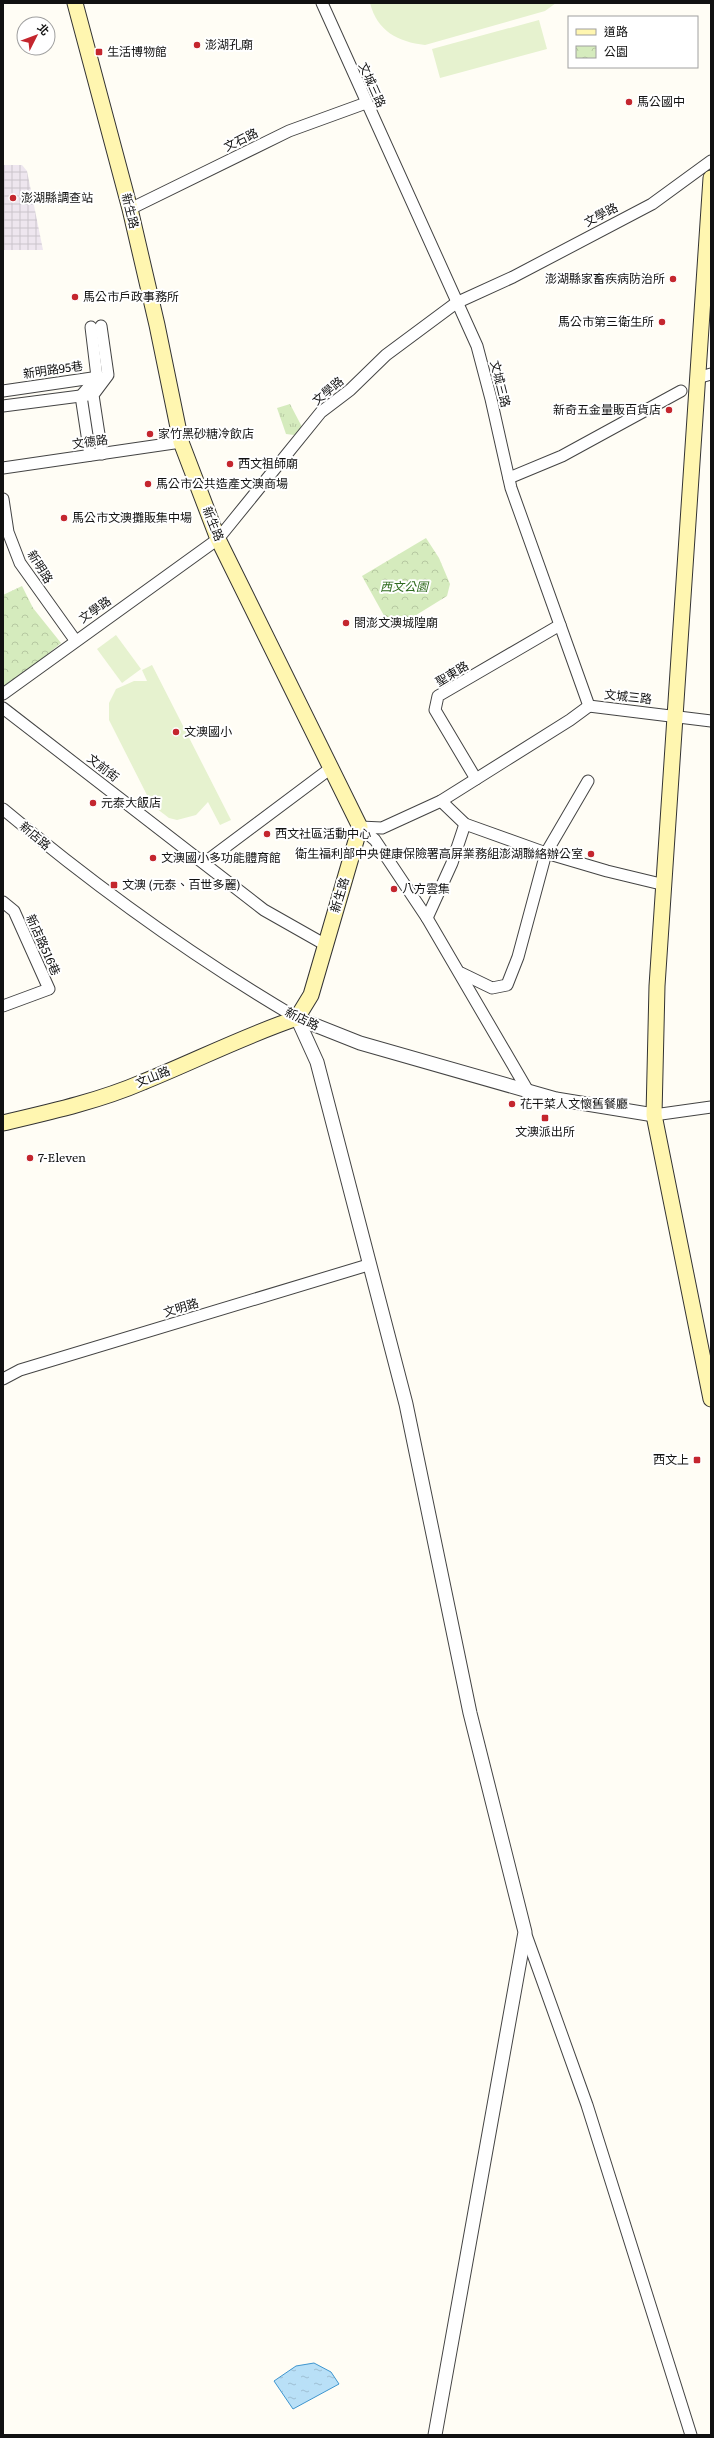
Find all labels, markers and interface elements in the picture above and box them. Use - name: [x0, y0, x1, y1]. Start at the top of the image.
- north arrow: [16, 16, 56, 56]
- legend: [568, 16, 698, 68]
- text: 北: [35, 19, 54, 38]
- text: 道路: [604, 22, 628, 40]
- place label: 澎湖孔廟: [205, 35, 253, 53]
- marker: 澎湖孔廟: [192, 40, 202, 50]
- place label: 生活博物館: [107, 42, 167, 60]
- text: 公園: [604, 42, 628, 60]
- marker: 生活博物館: [94, 47, 104, 57]
- street label: 文城三路: [355, 59, 391, 110]
- place label: 馬公國中: [637, 92, 685, 110]
- marker: 馬公國中: [624, 97, 634, 107]
- street label: 文石路: [220, 123, 261, 155]
- place label: 澎湖縣調查站: [21, 188, 93, 206]
- street label: 新生路: [118, 191, 144, 230]
- marker: 澎湖縣調查站: [8, 193, 18, 203]
- street label: 文學路: [580, 198, 621, 231]
- place label: 澎湖縣家畜疾病防治所: [545, 269, 665, 287]
- marker: 澎湖縣家畜疾病防治所: [668, 274, 678, 284]
- place label: 馬公市戶政事務所: [83, 287, 179, 305]
- marker: 馬公市戶政事務所: [70, 292, 80, 302]
- place label: 馬公市第三衛生所: [558, 312, 654, 330]
- marker: 馬公市第三衛生所: [657, 317, 667, 327]
- street label: 新明路95巷: [22, 356, 84, 382]
- street label: 文城三路: [486, 358, 516, 409]
- street label: 文學路: [308, 372, 347, 409]
- place label: 新奇五金量販百貨店: [553, 400, 661, 418]
- marker: 新奇五金量販百貨店: [664, 405, 674, 415]
- place label: 家竹黑砂糖冷飲店: [158, 424, 254, 442]
- marker: 家竹黑砂糖冷飲店: [145, 429, 155, 439]
- street label: 文德路: [71, 430, 109, 452]
- place label: 西文祖師廟: [238, 454, 298, 472]
- marker: 西文祖師廟: [225, 459, 235, 469]
- place label: 馬公市公共造產文澳商場: [156, 474, 288, 492]
- marker: 馬公市公共造產文澳商場: [143, 479, 153, 489]
- street label: 新生路: [199, 504, 229, 544]
- place label: 馬公市文澳攤販集中場: [72, 508, 192, 526]
- marker: 馬公市文澳攤販集中場: [59, 513, 69, 523]
- street label: 新明路: [24, 546, 58, 587]
- park label: 西文公園: [380, 577, 430, 595]
- street label: 文學路: [75, 591, 114, 627]
- place label: 閤澎文澳城隍廟: [354, 613, 438, 631]
- marker: 閤澎文澳城隍廟: [341, 618, 351, 628]
- street label: 聖東路: [431, 656, 472, 690]
- street label: 文城三路: [603, 685, 653, 707]
- place label: 文澳國小: [184, 722, 232, 740]
- marker: 文澳國小: [171, 727, 181, 737]
- street label: 文前街: [84, 749, 123, 785]
- place label: 元泰大飯店: [101, 793, 161, 811]
- marker: 元泰大飯店: [88, 798, 98, 808]
- street label: 新店路: [16, 817, 55, 854]
- place label: 西文社區活動中心: [275, 824, 371, 842]
- marker: 西文社區活動中心: [262, 829, 272, 839]
- place label: 衛生福利部中央健康保險署高屏業務組澎湖聯絡辦公室: [295, 844, 583, 862]
- place label: 文澳國小多功能體育館: [161, 848, 281, 866]
- marker: 衛生福利部中央健康保險署高屏業務組澎湖聯絡辦公室: [586, 849, 596, 859]
- marker: 文澳國小多功能體育館: [148, 853, 158, 863]
- place label: 文澳 (元泰、百世多麗): [122, 875, 240, 893]
- street label: 新生路: [325, 875, 353, 915]
- place label: 八方雲集: [402, 879, 450, 897]
- marker: 文澳 (元泰、百世多麗): [109, 880, 119, 890]
- marker: 八方雲集: [389, 884, 399, 894]
- street label: 新店路516巷: [22, 911, 65, 978]
- street label: 新店路: [282, 1002, 323, 1034]
- street label: 文山路: [133, 1061, 173, 1091]
- place label: 花干菜人文懷舊餐廳: [520, 1094, 628, 1112]
- marker: 花干菜人文懷舊餐廳: [507, 1099, 517, 1109]
- marker: 文澳派出所: [540, 1113, 550, 1123]
- place label: 文澳派出所: [515, 1122, 575, 1140]
- place label: 7-Eleven: [38, 1148, 86, 1166]
- marker: 7-Eleven: [25, 1153, 35, 1163]
- street label: 文明路: [161, 1293, 201, 1321]
- place label: 西文上: [653, 1450, 689, 1468]
- marker: 西文上: [692, 1455, 702, 1465]

